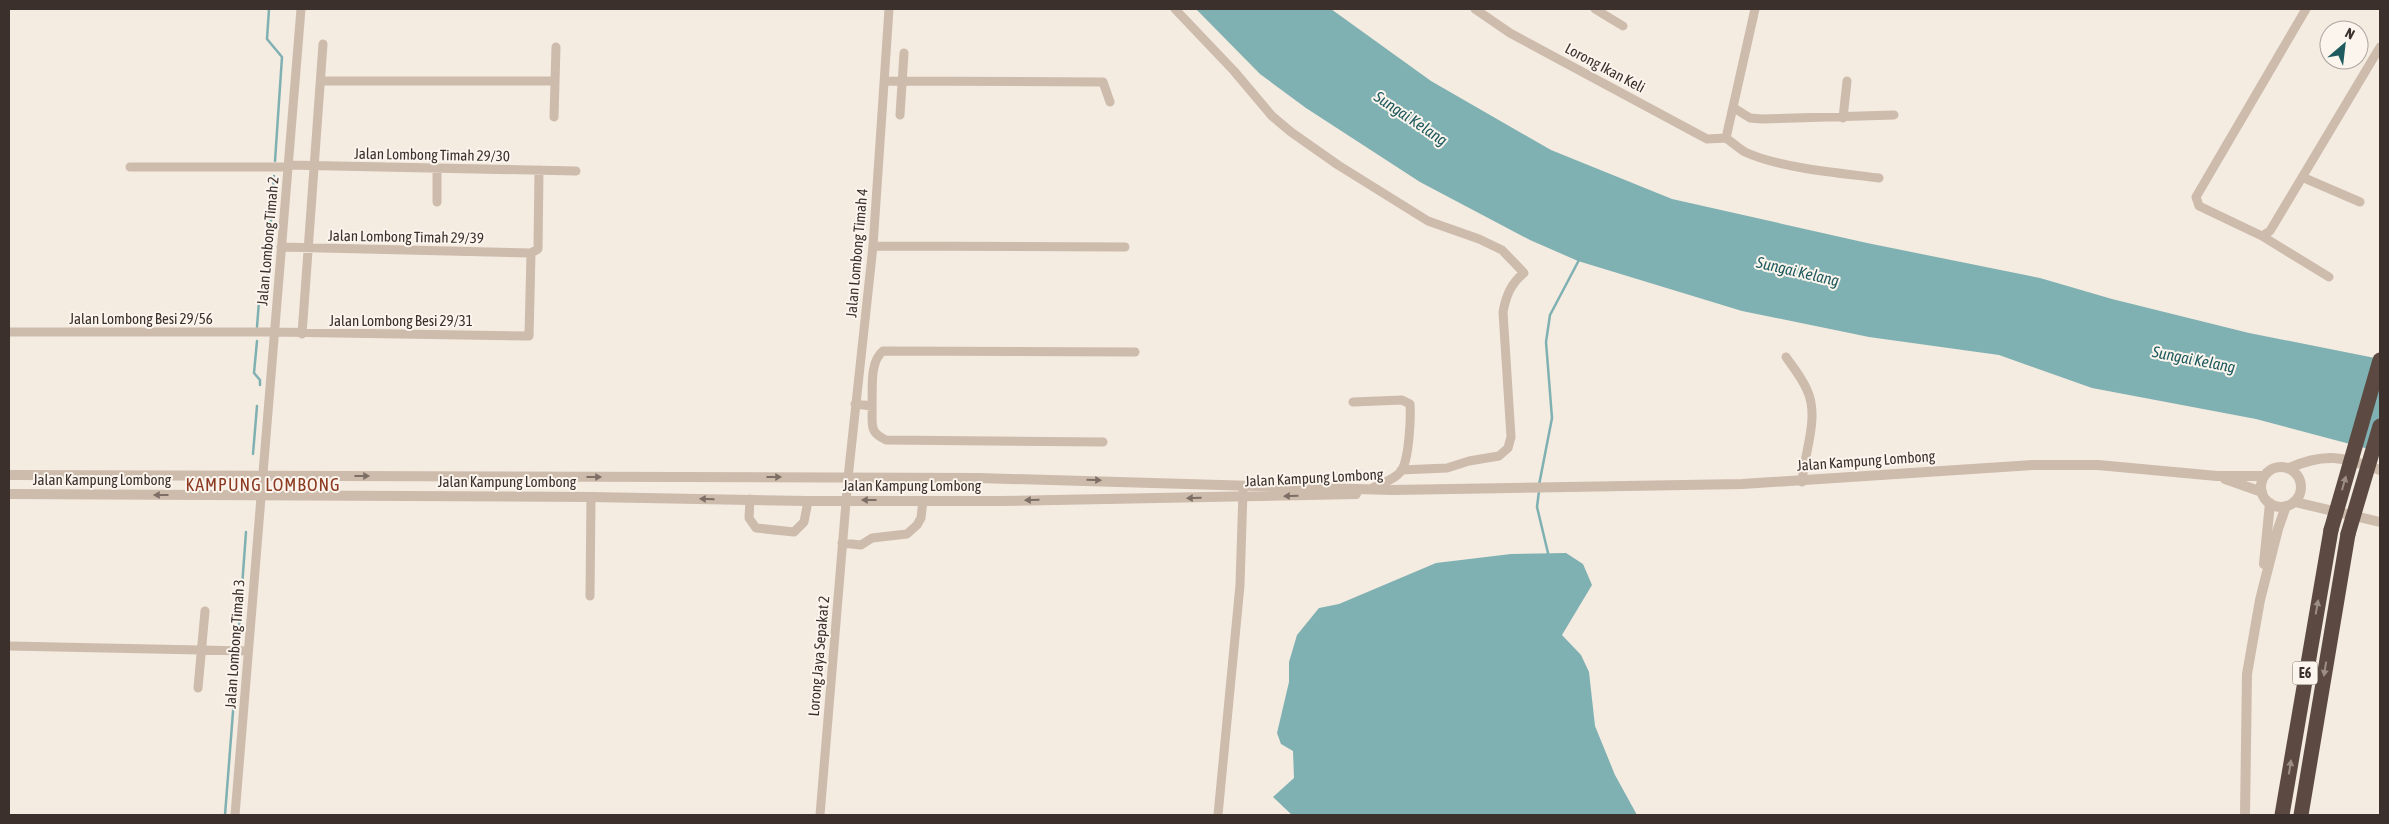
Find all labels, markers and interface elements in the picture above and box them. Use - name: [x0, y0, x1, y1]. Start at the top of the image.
- north arrow: [2319, 20, 2369, 70]
- text: N: [2343, 25, 2358, 43]
- street label: Lorong Ikan Keli: [1562, 39, 1648, 96]
- water label: Sungai Kelang: [1370, 86, 1451, 150]
- street label: Jalan Lombong Timah 29/30: [354, 145, 510, 164]
- street label: Jalan Lombong Timah 2: [253, 176, 282, 306]
- street label: Jalan Lombong Timah 4: [842, 188, 871, 318]
- street label: Jalan Lombong Timah 29/39: [328, 227, 484, 246]
- water label: Sungai Kelang: [1754, 253, 1841, 290]
- street label: Jalan Lombong Besi 29/56: [69, 310, 213, 327]
- street label: Jalan Lombong Besi 29/31: [329, 312, 473, 329]
- water label: Sungai Kelang: [2150, 342, 2237, 377]
- street label: Jalan Kampung Lombong: [1796, 447, 1936, 474]
- street label: Jalan Kampung Lombong: [1244, 465, 1384, 490]
- street label: Jalan Kampung Lombong: [33, 471, 172, 488]
- one-way arrow: [354, 472, 370, 480]
- street label: Jalan Kampung Lombong: [438, 473, 577, 490]
- one-way arrow: [586, 473, 602, 481]
- one-way arrow: [766, 473, 782, 481]
- district label: KAMPUNG LOMBONG: [185, 474, 341, 495]
- one-way arrow: [1086, 476, 1102, 484]
- one-way arrow: [2341, 476, 2349, 491]
- street label: Jalan Kampung Lombong: [843, 477, 982, 494]
- one-way arrow: [153, 491, 169, 499]
- one-way arrow: [1282, 492, 1298, 500]
- one-way arrow: [1186, 494, 1202, 502]
- one-way arrow: [699, 495, 715, 503]
- one-way arrow: [861, 496, 877, 504]
- one-way arrow: [1024, 496, 1040, 504]
- street label: Jalan Lombong Timah 3: [222, 579, 247, 709]
- street label: Lorong Jaya Sepakat 2: [805, 595, 832, 717]
- one-way arrow: [2313, 599, 2321, 615]
- road number: E6: [2292, 661, 2318, 684]
- one-way arrow: [2320, 661, 2328, 677]
- one-way arrow: [2286, 759, 2294, 775]

